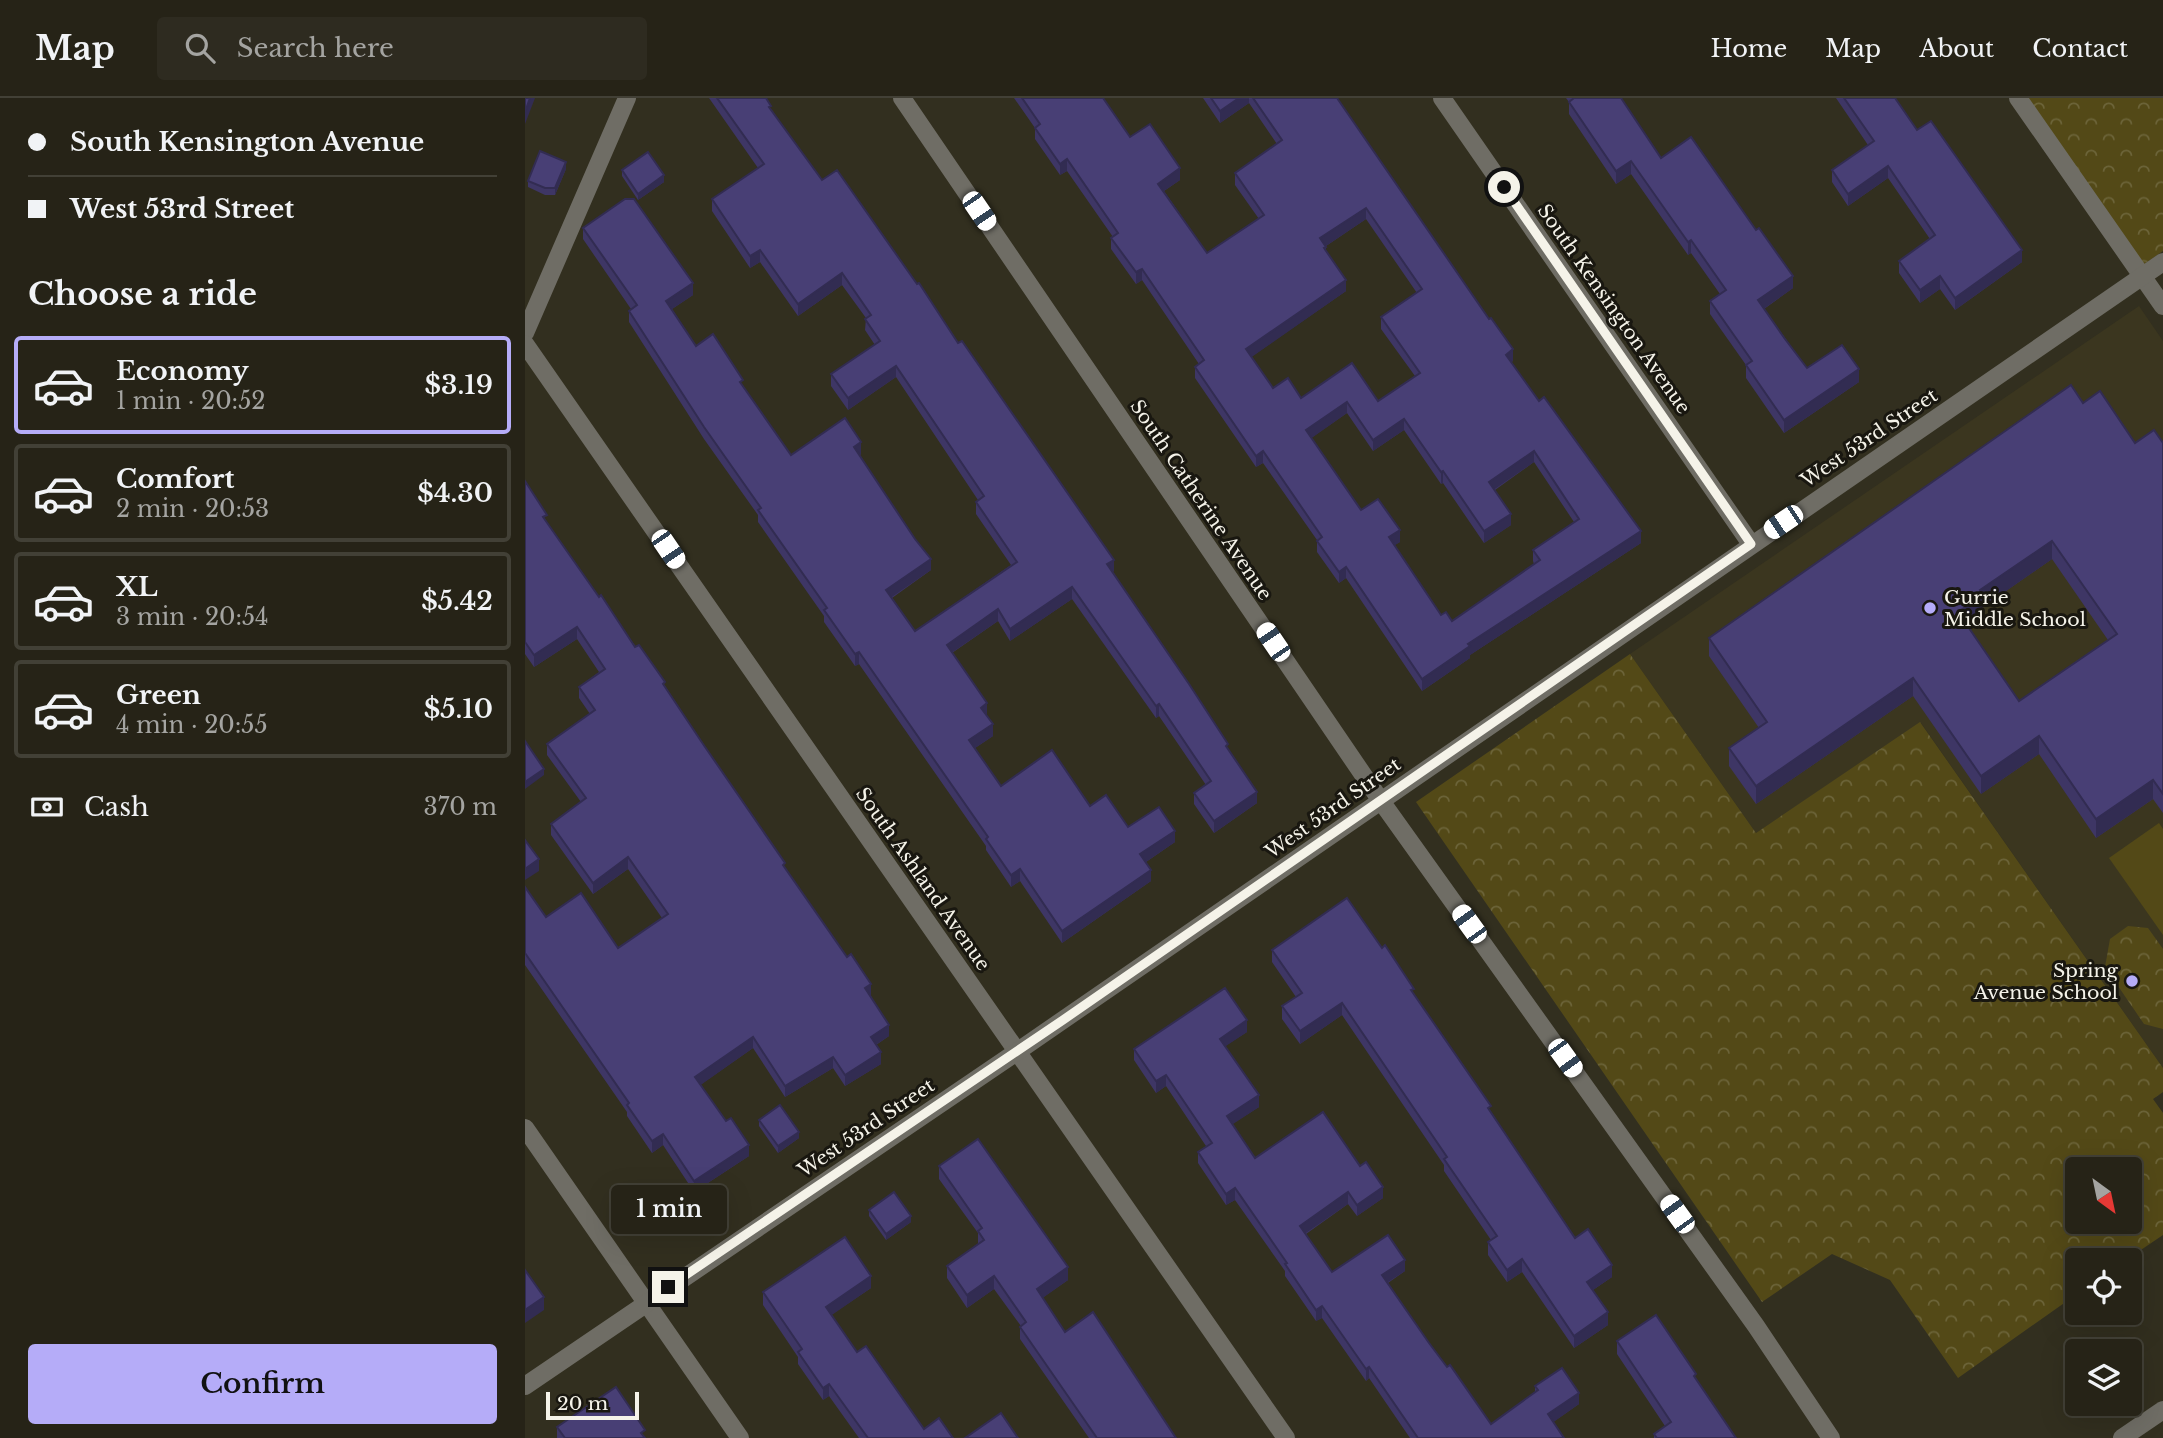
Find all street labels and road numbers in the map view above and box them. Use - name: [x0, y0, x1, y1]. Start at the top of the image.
- street label: South Kensington Avenue: [1533, 200, 1695, 418]
- street label: West 53rd Street: [1795, 383, 1942, 493]
- street label: South Catherine Avenue: [1125, 395, 1277, 605]
- street label: West 53rd Street: [1260, 752, 1406, 864]
- street label: South Ashland Avenue: [851, 783, 995, 975]
- street label: West 53rd Street: [792, 1073, 939, 1183]

